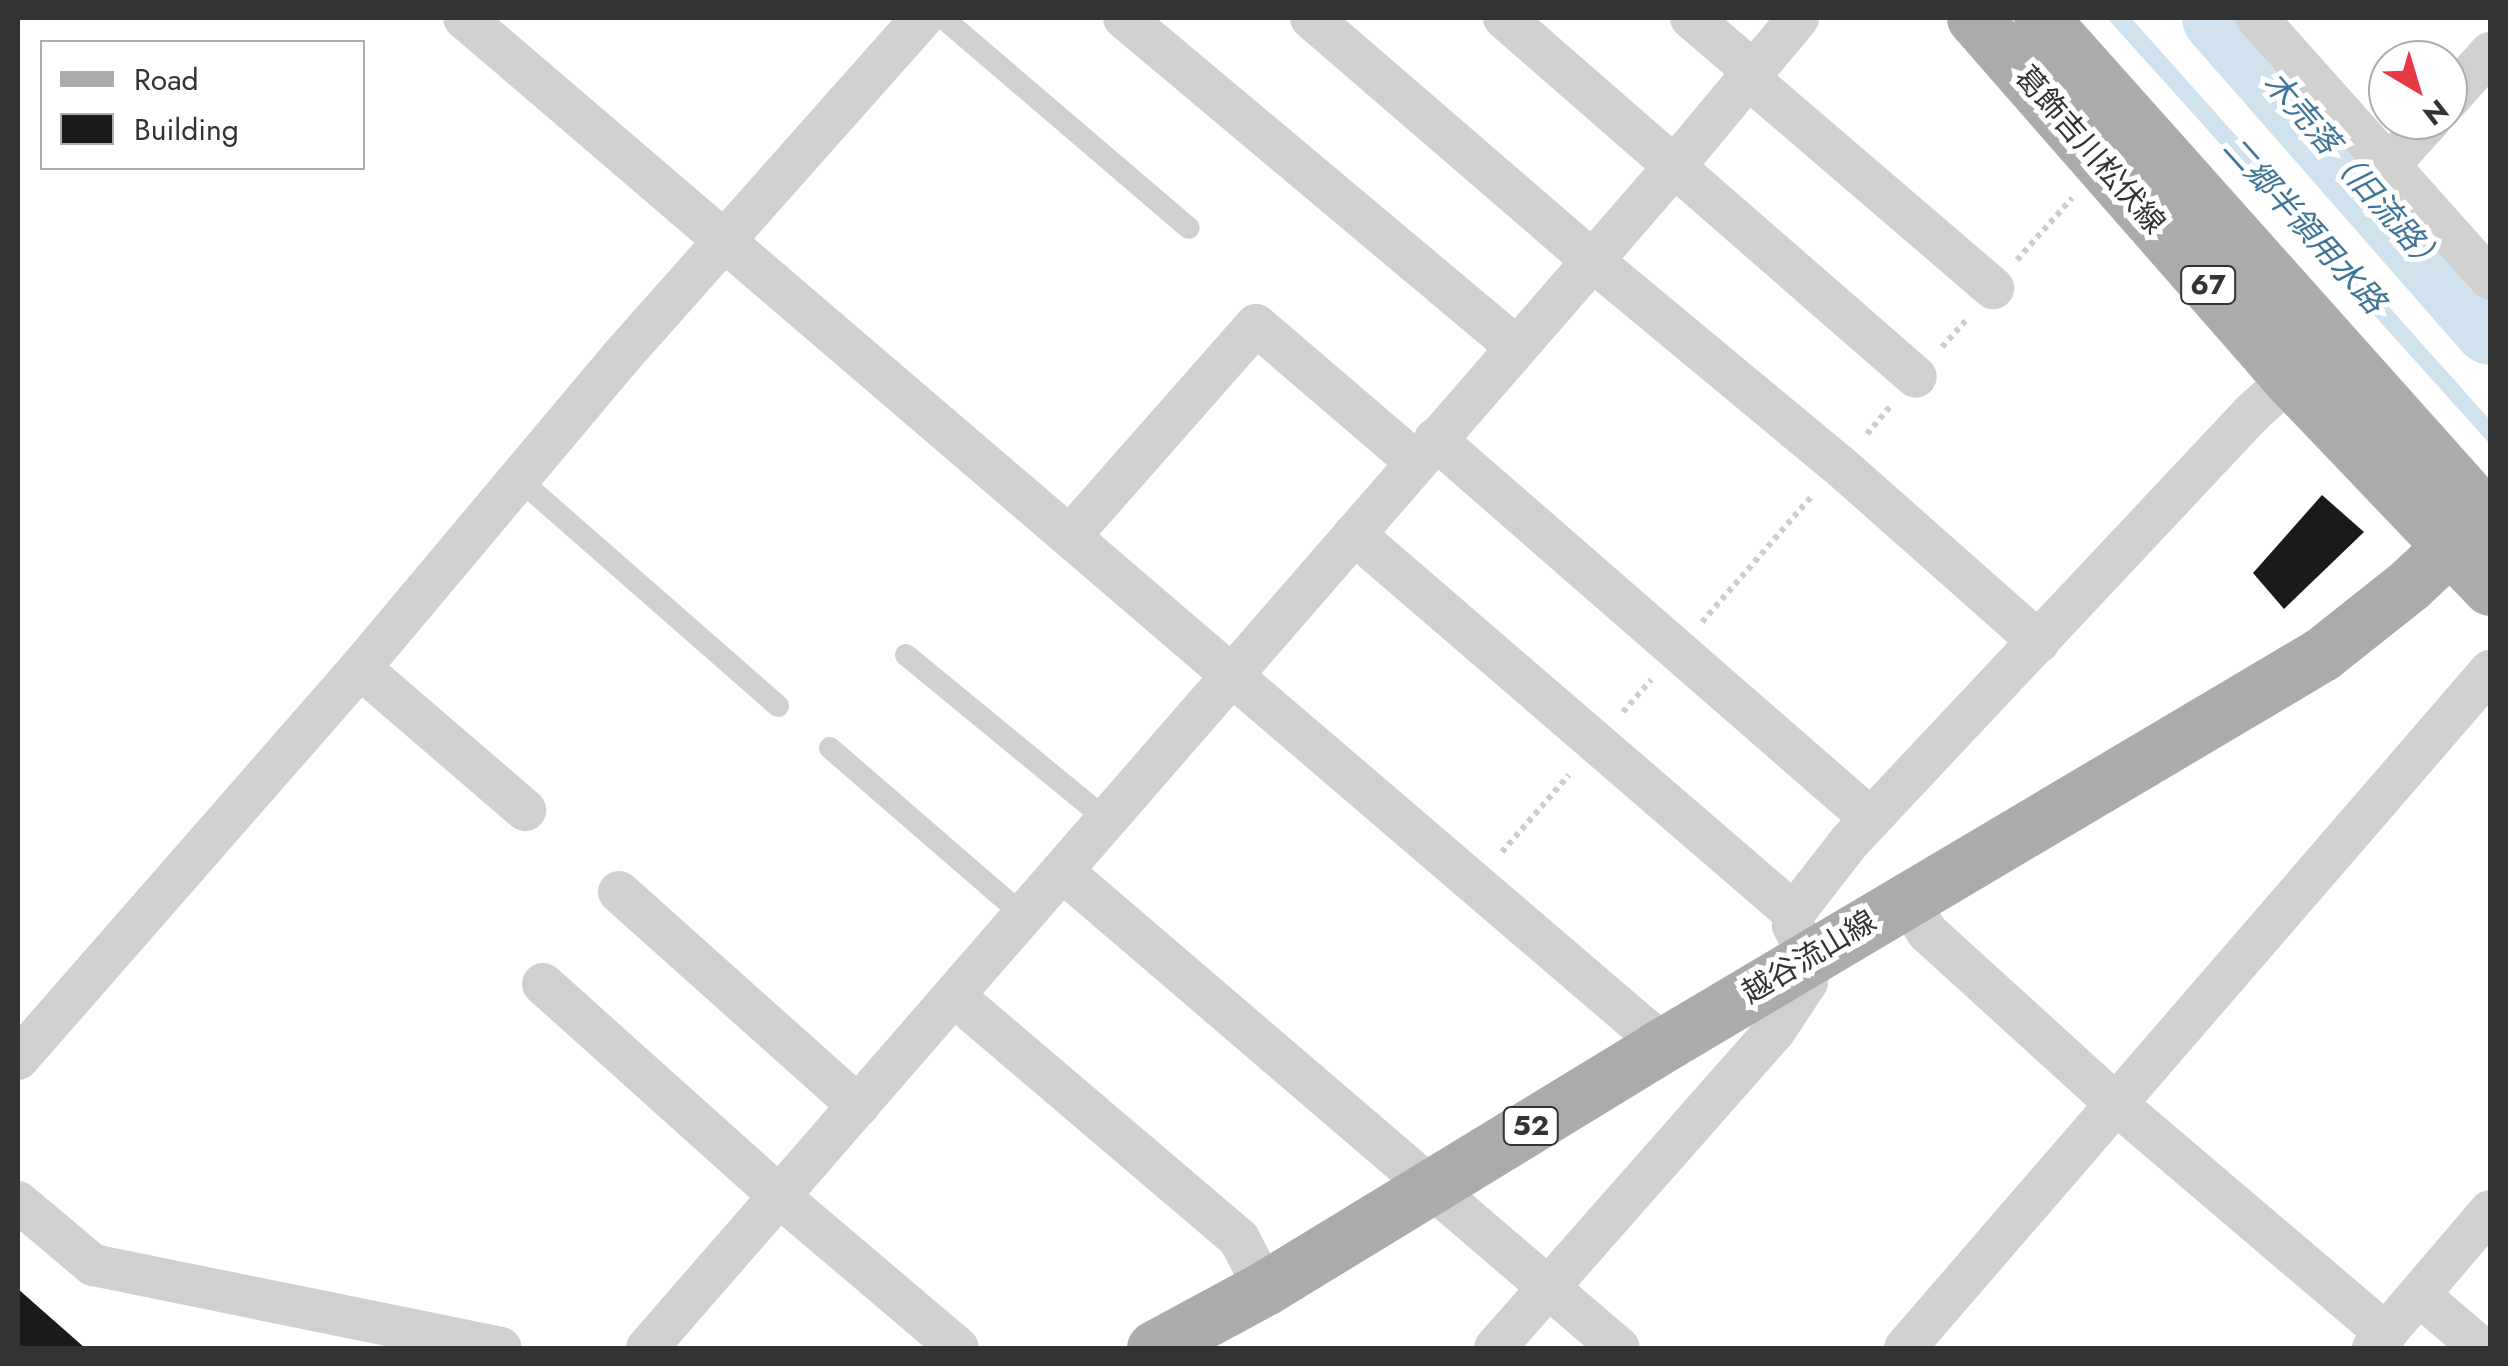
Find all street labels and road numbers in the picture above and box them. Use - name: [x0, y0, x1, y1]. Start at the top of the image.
- street label: 葛飾吉川松伏線: [2008, 59, 2172, 241]
- road number: 67: [2178, 262, 2238, 308]
- street label: 越谷流山線: [1735, 903, 1883, 1011]
- road number: 52: [1501, 1103, 1561, 1149]

